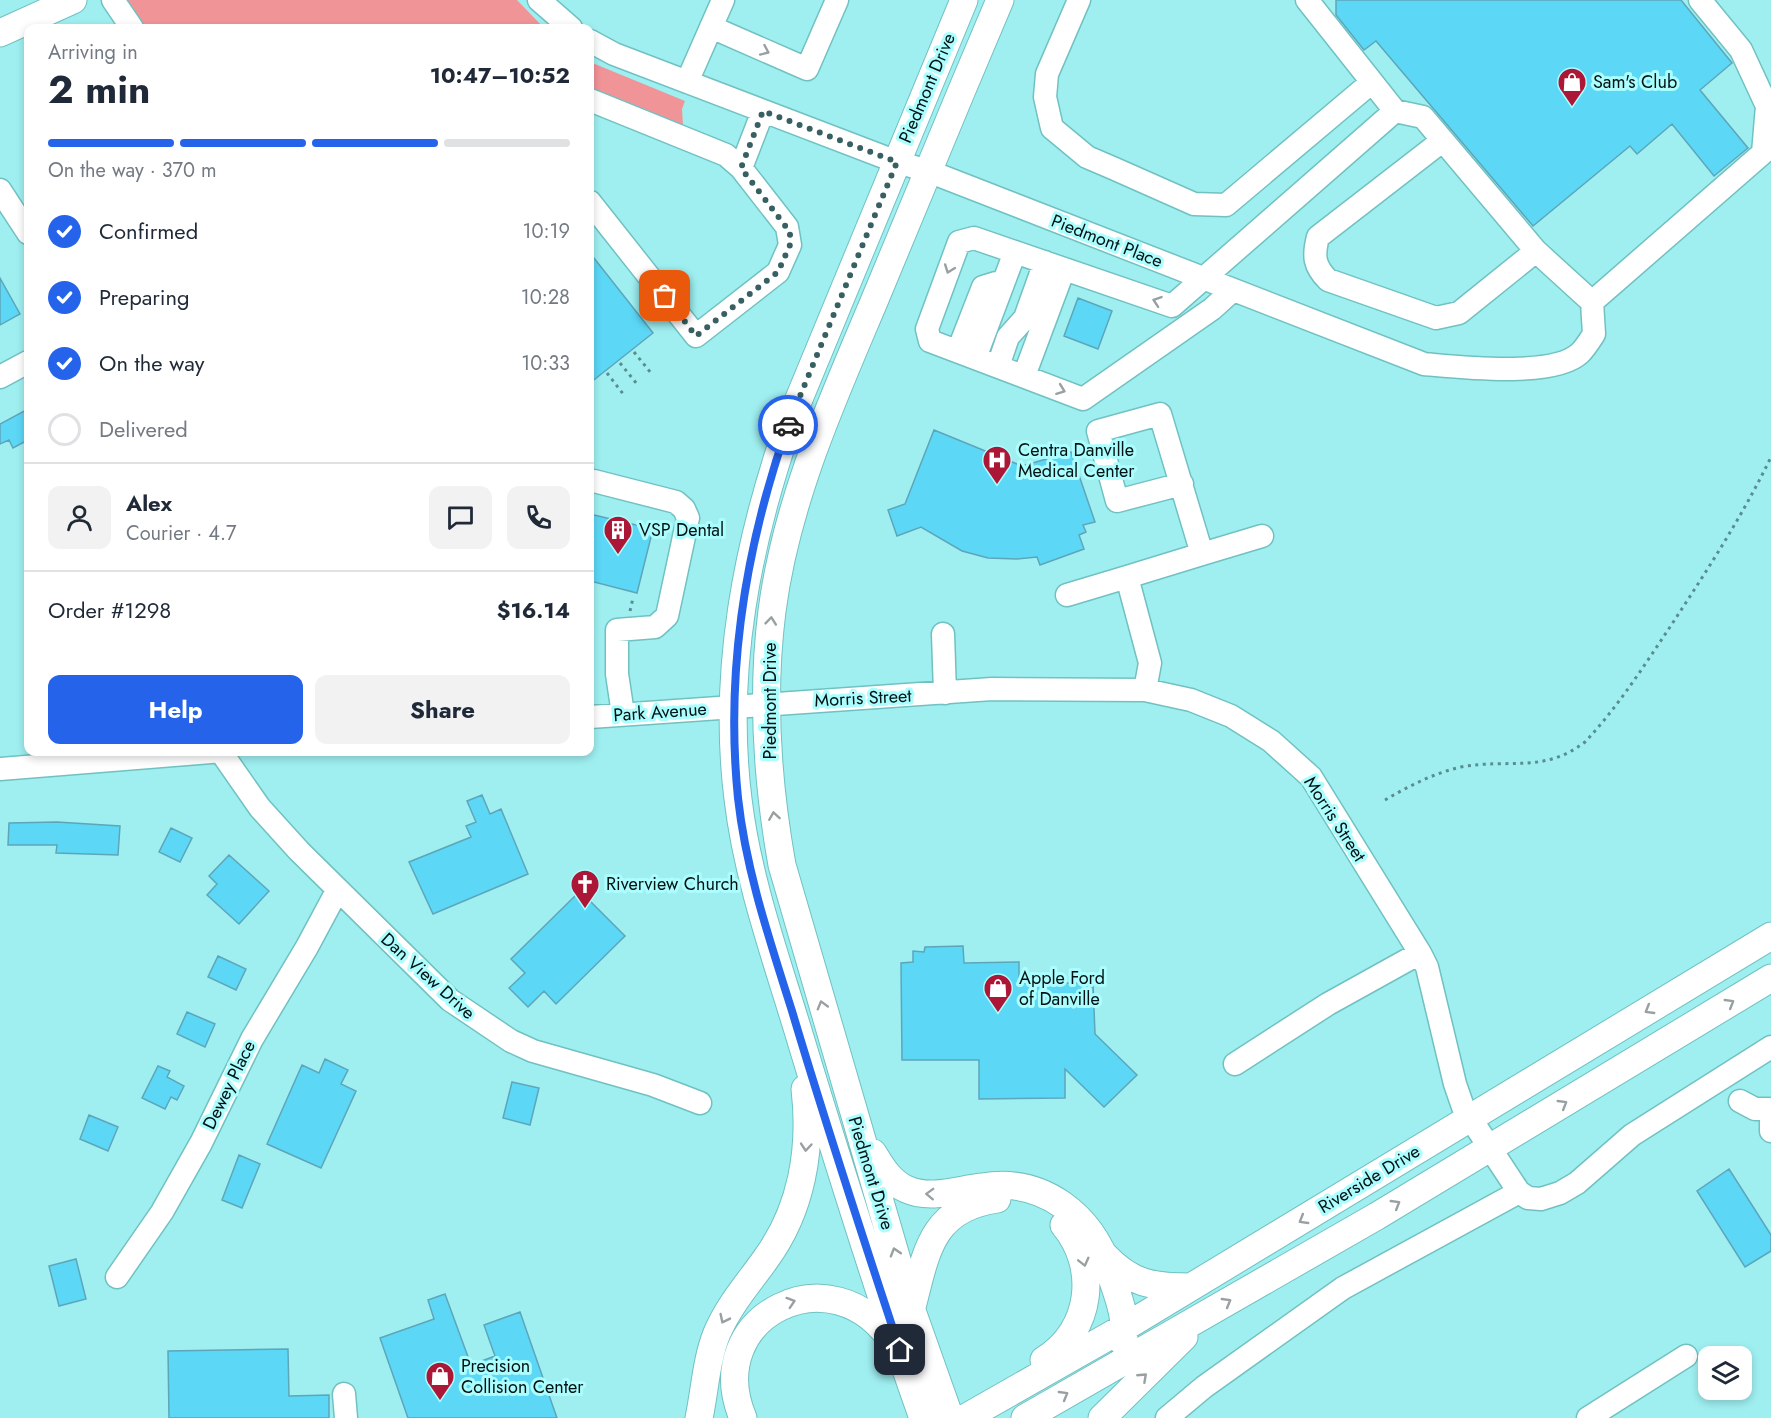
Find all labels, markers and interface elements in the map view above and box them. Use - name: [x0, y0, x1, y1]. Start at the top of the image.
- street label: Piedmont Drive: [892, 29, 962, 147]
- text: Arriving in: [48, 38, 138, 67]
- one-way arrow: [758, 43, 769, 55]
- text: 10:47–10:52: [430, 59, 570, 91]
- text: 2 min: [48, 61, 150, 118]
- shop icon: Sam's Club: [1556, 66, 1588, 108]
- place label: Sam's Club: [1593, 69, 1677, 95]
- text: On the way · 370 m: [48, 156, 217, 185]
- street label: Piedmont Place: [1047, 208, 1167, 274]
- icon: check: [48, 215, 81, 248]
- text: Confirmed: [99, 215, 198, 247]
- text: 10:19: [522, 217, 570, 246]
- one-way arrow: [944, 263, 957, 274]
- pin: [639, 270, 690, 321]
- icon: bag: [648, 279, 681, 312]
- icon: check: [48, 281, 81, 314]
- text: Preparing: [99, 281, 190, 313]
- text: 10:28: [521, 283, 570, 312]
- one-way arrow: [1152, 295, 1162, 308]
- icon: check: [48, 347, 81, 380]
- text: On the way: [99, 347, 204, 379]
- text: 10:33: [521, 349, 570, 378]
- one-way arrow: [1055, 383, 1066, 396]
- courier: [758, 395, 818, 455]
- icon: car: [772, 409, 805, 442]
- text: Delivered: [99, 413, 188, 445]
- place label: Centra Danville Medical Center: [1018, 437, 1135, 484]
- hospital icon: Centra Danville Medical Center: [981, 444, 1013, 486]
- button: person: [48, 486, 111, 549]
- button: chat: [429, 486, 492, 549]
- button: phone: [507, 486, 570, 549]
- text: Alex: [126, 487, 172, 519]
- building icon: VSP Dental: [602, 514, 634, 556]
- place label: VSP Dental: [639, 517, 724, 543]
- text: Courier · 4.7: [126, 519, 237, 548]
- text: Order #1298: [48, 594, 171, 626]
- text: $16.14: [497, 594, 570, 626]
- one-way arrow: [764, 617, 777, 626]
- street label: Piedmont Drive: [757, 642, 783, 760]
- button: Help: [48, 675, 303, 744]
- button: Share: [315, 675, 570, 744]
- street label: Morris Street: [814, 682, 913, 714]
- street label: Park Avenue: [612, 696, 708, 728]
- street label: Morris Street: [1298, 771, 1373, 867]
- one-way arrow: [768, 811, 780, 820]
- church icon: Riverview Church: [569, 868, 601, 910]
- place label: Riverview Church: [606, 871, 739, 897]
- street label: Dan View Drive: [375, 927, 481, 1025]
- place label: Apple Ford of Danville: [1019, 965, 1105, 1012]
- shop icon: Apple Ford of Danville: [982, 972, 1014, 1014]
- one-way arrow: [1724, 999, 1734, 1011]
- one-way arrow: [817, 1000, 829, 1010]
- one-way arrow: [1645, 1003, 1655, 1015]
- street label: Dewey Place: [196, 1036, 262, 1134]
- one-way arrow: [1557, 1099, 1567, 1111]
- street label: Piedmont Drive: [841, 1113, 901, 1233]
- street label: Riverside Drive: [1313, 1138, 1425, 1220]
- one-way arrow: [800, 1142, 813, 1151]
- one-way arrow: [926, 1187, 935, 1200]
- one-way arrow: [1390, 1200, 1400, 1212]
- one-way arrow: [1299, 1212, 1309, 1224]
- one-way arrow: [890, 1247, 902, 1258]
- one-way arrow: [1076, 1256, 1089, 1266]
- one-way arrow: [785, 1297, 796, 1309]
- one-way arrow: [1220, 1297, 1231, 1309]
- one-way arrow: [719, 1313, 731, 1324]
- pin: [874, 1324, 925, 1375]
- icon: home: [883, 1333, 916, 1366]
- map controls: [1698, 1346, 1752, 1400]
- button: layers: [1698, 1346, 1752, 1400]
- place label: Precision Collision Center: [461, 1353, 584, 1400]
- shop icon: Precision Collision Center: [424, 1360, 456, 1402]
- one-way arrow: [1136, 1373, 1147, 1384]
- one-way arrow: [1058, 1391, 1068, 1403]

